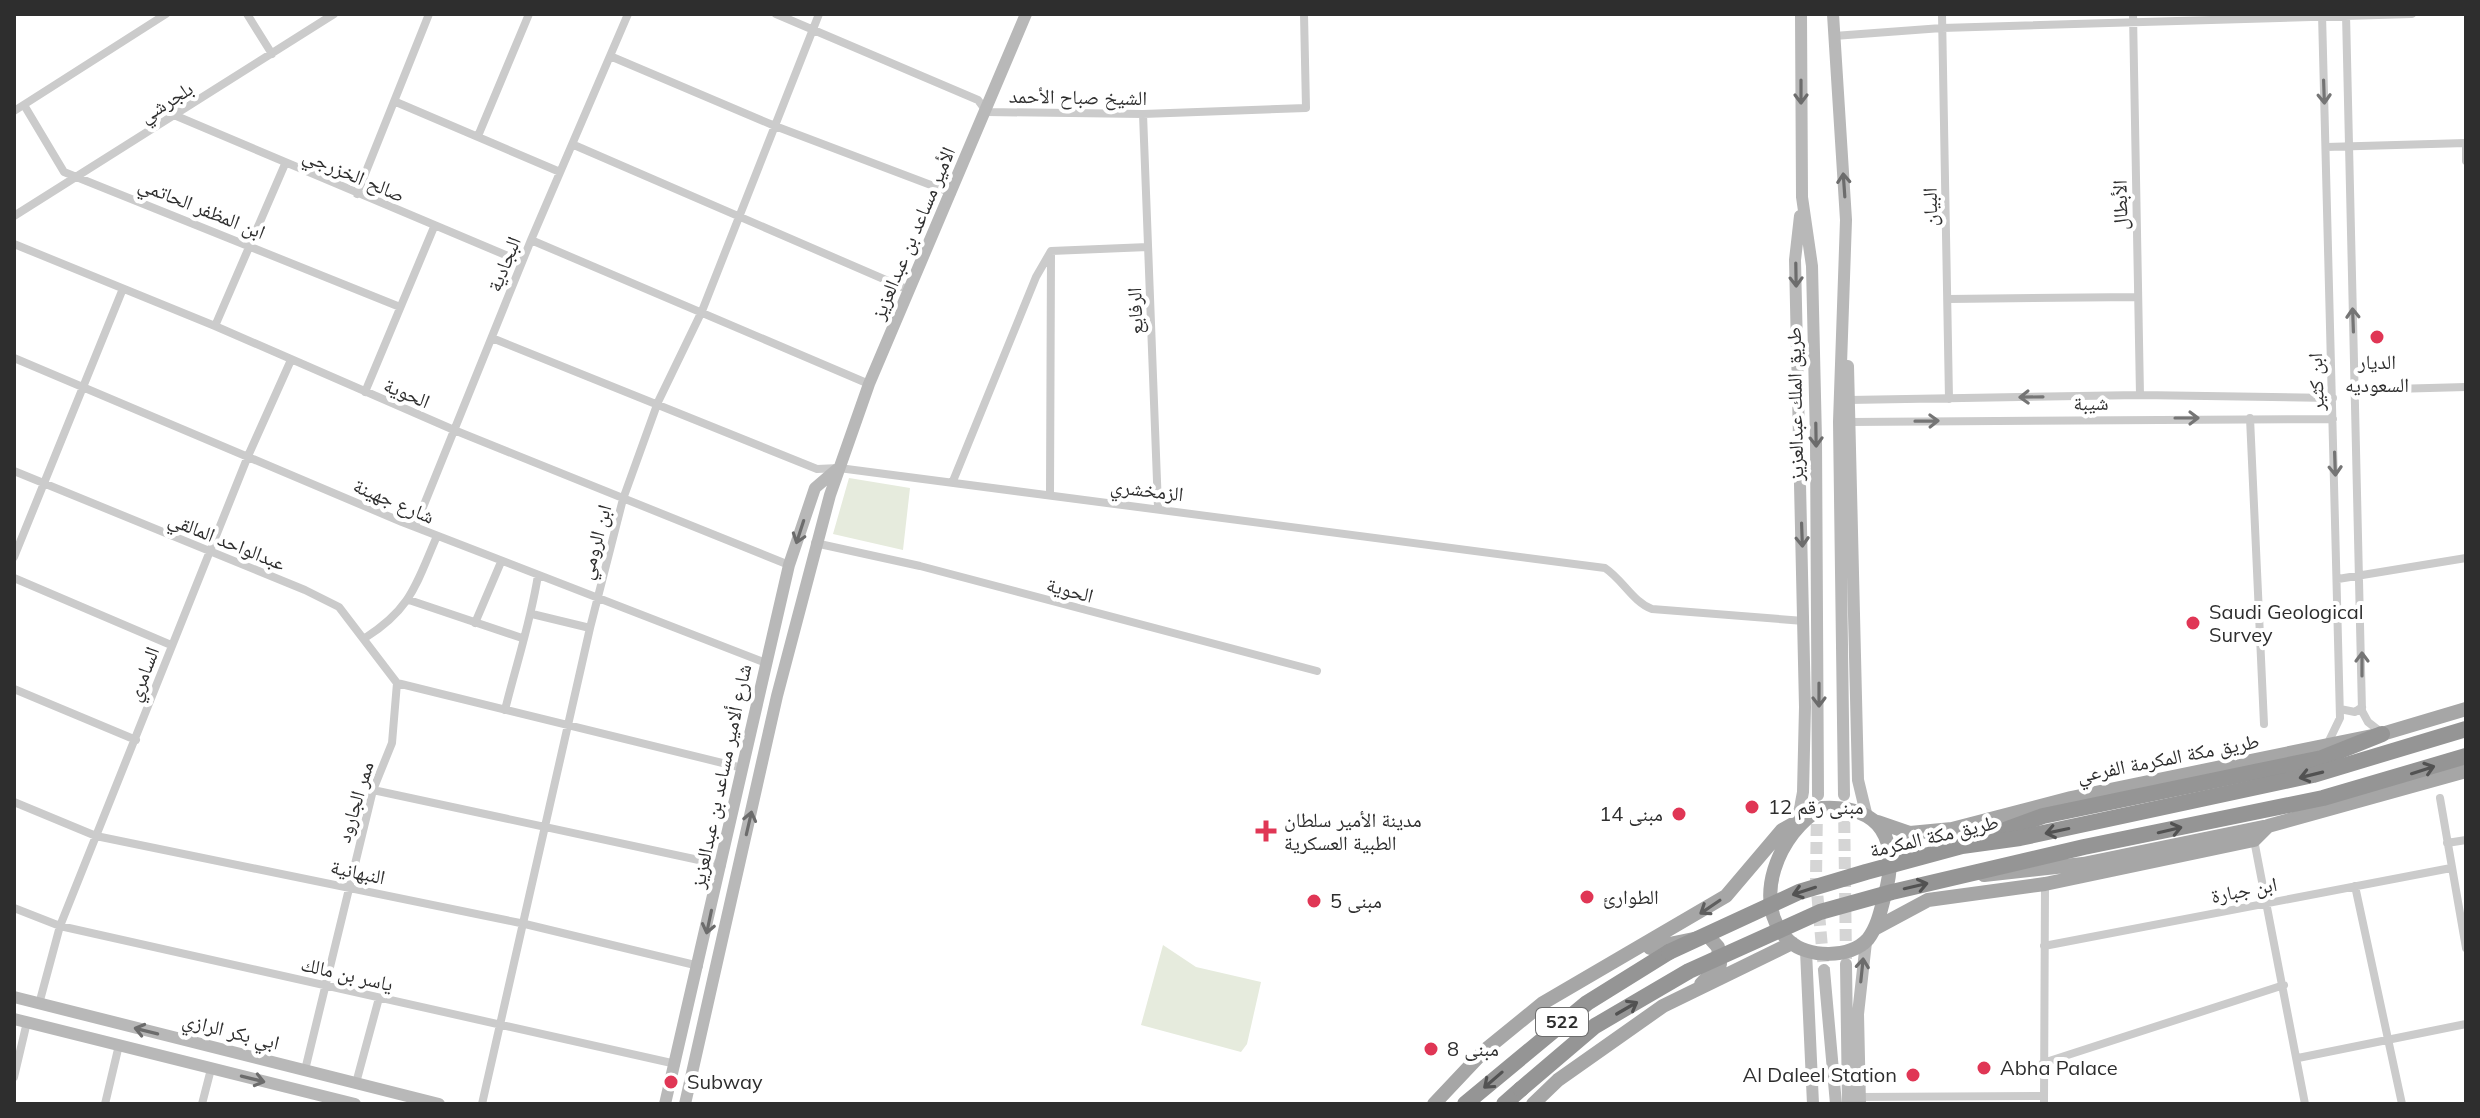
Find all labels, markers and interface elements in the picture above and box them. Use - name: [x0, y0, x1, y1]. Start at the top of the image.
- street label: بلجرشي: [134, 75, 199, 131]
- one-way arrow: [1793, 78, 1809, 105]
- one-way arrow: [2317, 78, 2332, 105]
- street label: الشيخ صباح الأحمد: [1009, 83, 1147, 111]
- street label: صالح الخزرجي: [298, 142, 409, 211]
- street label: الأمير مساعد بن عبدالعزيز: [864, 143, 960, 324]
- street label: ابن المظفر الحاتمي: [134, 171, 269, 248]
- one-way arrow: [1836, 172, 1851, 199]
- street label: الأبطال: [2107, 180, 2132, 230]
- street label: البيان: [1917, 187, 1942, 227]
- street label: البجادية: [481, 233, 526, 295]
- one-way arrow: [1788, 261, 1803, 288]
- street label: الرفايع: [1121, 287, 1149, 335]
- one-way arrow: [2346, 307, 2361, 334]
- street label: طريق الملك عبدالعزيز: [1781, 327, 1808, 482]
- marker: الديار السعوديه: [2368, 328, 2386, 346]
- place label: الديار السعوديه: [2345, 349, 2409, 397]
- street label: ابن كثير: [2302, 353, 2329, 412]
- street label: الحوية: [380, 372, 434, 413]
- one-way arrow: [2018, 390, 2045, 405]
- street label: شيبة: [2073, 390, 2109, 415]
- one-way arrow: [2173, 410, 2200, 426]
- one-way arrow: [1913, 413, 1940, 429]
- one-way arrow: [1808, 421, 1824, 448]
- one-way arrow: [2327, 450, 2342, 477]
- street label: شارع جهينة: [349, 472, 439, 530]
- street label: الزمخشري: [1109, 473, 1185, 510]
- street label: ابن الرومي: [573, 502, 620, 583]
- street label: عبدالواحد المالقي: [163, 506, 289, 579]
- one-way arrow: [792, 519, 807, 545]
- one-way arrow: [1795, 521, 1810, 548]
- street label: الحوية: [1044, 571, 1096, 608]
- place label: Saudi Geological Survey: [2209, 599, 2363, 647]
- marker: Saudi Geological Survey: [2184, 614, 2202, 632]
- street label: السامري: [121, 643, 168, 706]
- one-way arrow: [2354, 651, 2370, 678]
- street label: شارع ألامير مساعد بن عبدالعزيز: [684, 662, 757, 891]
- one-way arrow: [1811, 681, 1827, 708]
- street label: طريق مكة المكرمة الفرعي: [2075, 728, 2262, 791]
- street label: ممر الجارود: [330, 758, 379, 845]
- one-way arrow: [2410, 761, 2435, 776]
- one-way arrow: [2298, 768, 2324, 783]
- place label: مبنى رقم 12: [1768, 794, 1864, 821]
- marker: مبنى رقم 12: [1743, 798, 1761, 816]
- place label: مبنى 14: [1599, 801, 1663, 826]
- marker: مبنى 14: [1670, 805, 1688, 823]
- place label: مدينة الأمير سلطان الطبية العسكرية: [1284, 807, 1422, 855]
- street label: طريق مكة المكرمة: [1867, 809, 2001, 862]
- one-way arrow: [742, 810, 757, 836]
- marker: مدينة الأمير سلطان الطبية العسكرية: [1255, 820, 1277, 842]
- one-way arrow: [2157, 822, 2183, 837]
- one-way arrow: [2044, 824, 2070, 839]
- street label: النبهانية: [329, 854, 388, 889]
- street label: ابن جبارة: [2209, 871, 2279, 908]
- one-way arrow: [1903, 878, 1929, 893]
- place label: الطوارئ: [1603, 884, 1659, 909]
- one-way arrow: [1792, 884, 1817, 899]
- place label: مبنى 5: [1330, 888, 1382, 913]
- marker: الطوارئ: [1578, 888, 1596, 906]
- marker: مبنى 5: [1305, 892, 1323, 910]
- one-way arrow: [1700, 899, 1722, 915]
- one-way arrow: [701, 909, 716, 934]
- street label: ياسر بن مالك: [299, 951, 396, 996]
- one-way arrow: [1855, 957, 1870, 984]
- one-way arrow: [1615, 1000, 1638, 1016]
- street label: ابي بكر الرازي: [179, 1006, 282, 1059]
- road number: 522: [1536, 1008, 1588, 1036]
- one-way arrow: [134, 1022, 160, 1037]
- place label: مبنى 8: [1447, 1036, 1499, 1061]
- marker: مبنى 8: [1422, 1040, 1440, 1058]
- place label: Abha Palace: [2000, 1055, 2118, 1080]
- marker: Abha Palace: [1975, 1059, 1993, 1077]
- place label: Al Daleel Station: [1743, 1062, 1897, 1087]
- marker: Al Daleel Station: [1904, 1066, 1922, 1084]
- place label: Subway: [687, 1069, 763, 1094]
- one-way arrow: [1483, 1071, 1504, 1089]
- one-way arrow: [239, 1073, 265, 1088]
- marker: Subway: [662, 1073, 680, 1091]

